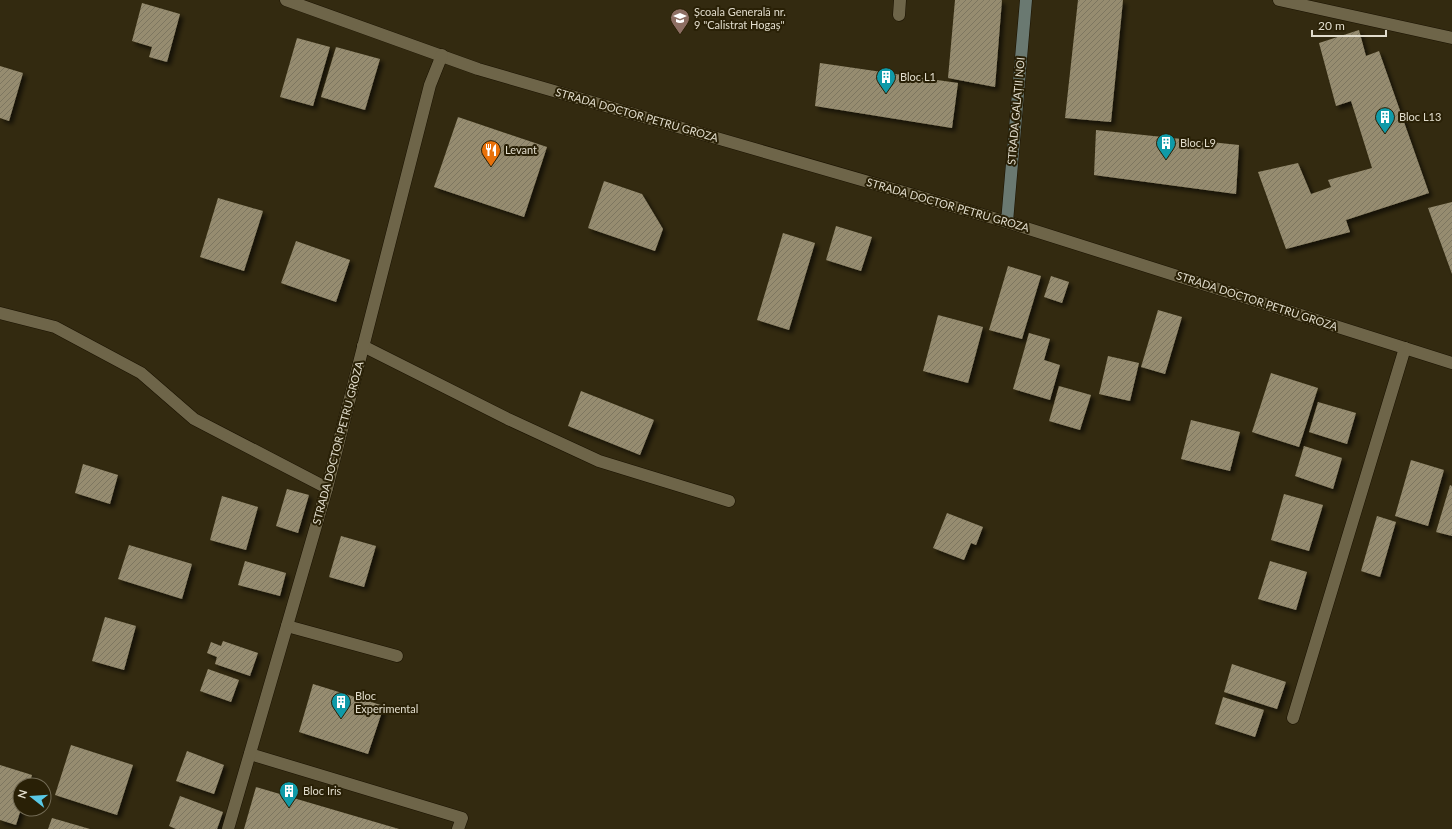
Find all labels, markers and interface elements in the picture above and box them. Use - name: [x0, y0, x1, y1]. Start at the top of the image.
- place label: Școala Generală nr. 9 "Calistrat Hogaș": [694, 5, 786, 31]
- school or university icon: Școala Generală nr. 9 "Calistrat Hogaș": [669, 7, 691, 35]
- scale bar: [1312, 12, 1386, 38]
- text: 20 m: [1318, 18, 1345, 33]
- street label: STRADA GALAȚII NOI: [1004, 56, 1027, 165]
- building icon: Bloc L1: [875, 66, 897, 94]
- place label: Bloc L1: [900, 70, 936, 83]
- street label: STRADA DOCTOR PETRU GROZA: [554, 85, 721, 144]
- building icon: Bloc L13: [1374, 106, 1396, 134]
- place label: Bloc L13: [1399, 110, 1441, 123]
- building icon: Bloc L9: [1155, 132, 1177, 160]
- place label: Bloc L9: [1180, 136, 1216, 149]
- restaurant icon: Levant: [480, 139, 502, 167]
- place label: Levant: [505, 143, 537, 156]
- street label: STRADA DOCTOR PETRU GROZA: [865, 175, 1032, 234]
- street label: STRADA DOCTOR PETRU GROZA: [1175, 268, 1340, 333]
- street label: STRADA DOCTOR PETRU GROZA: [309, 359, 366, 526]
- place label: Bloc Experimental: [355, 689, 418, 715]
- building icon: Bloc Experimental: [330, 691, 352, 719]
- north arrow: [12, 777, 52, 817]
- building icon: Bloc Iris: [278, 780, 300, 808]
- place label: Bloc Iris: [303, 784, 342, 797]
- text: N: [15, 788, 29, 800]

